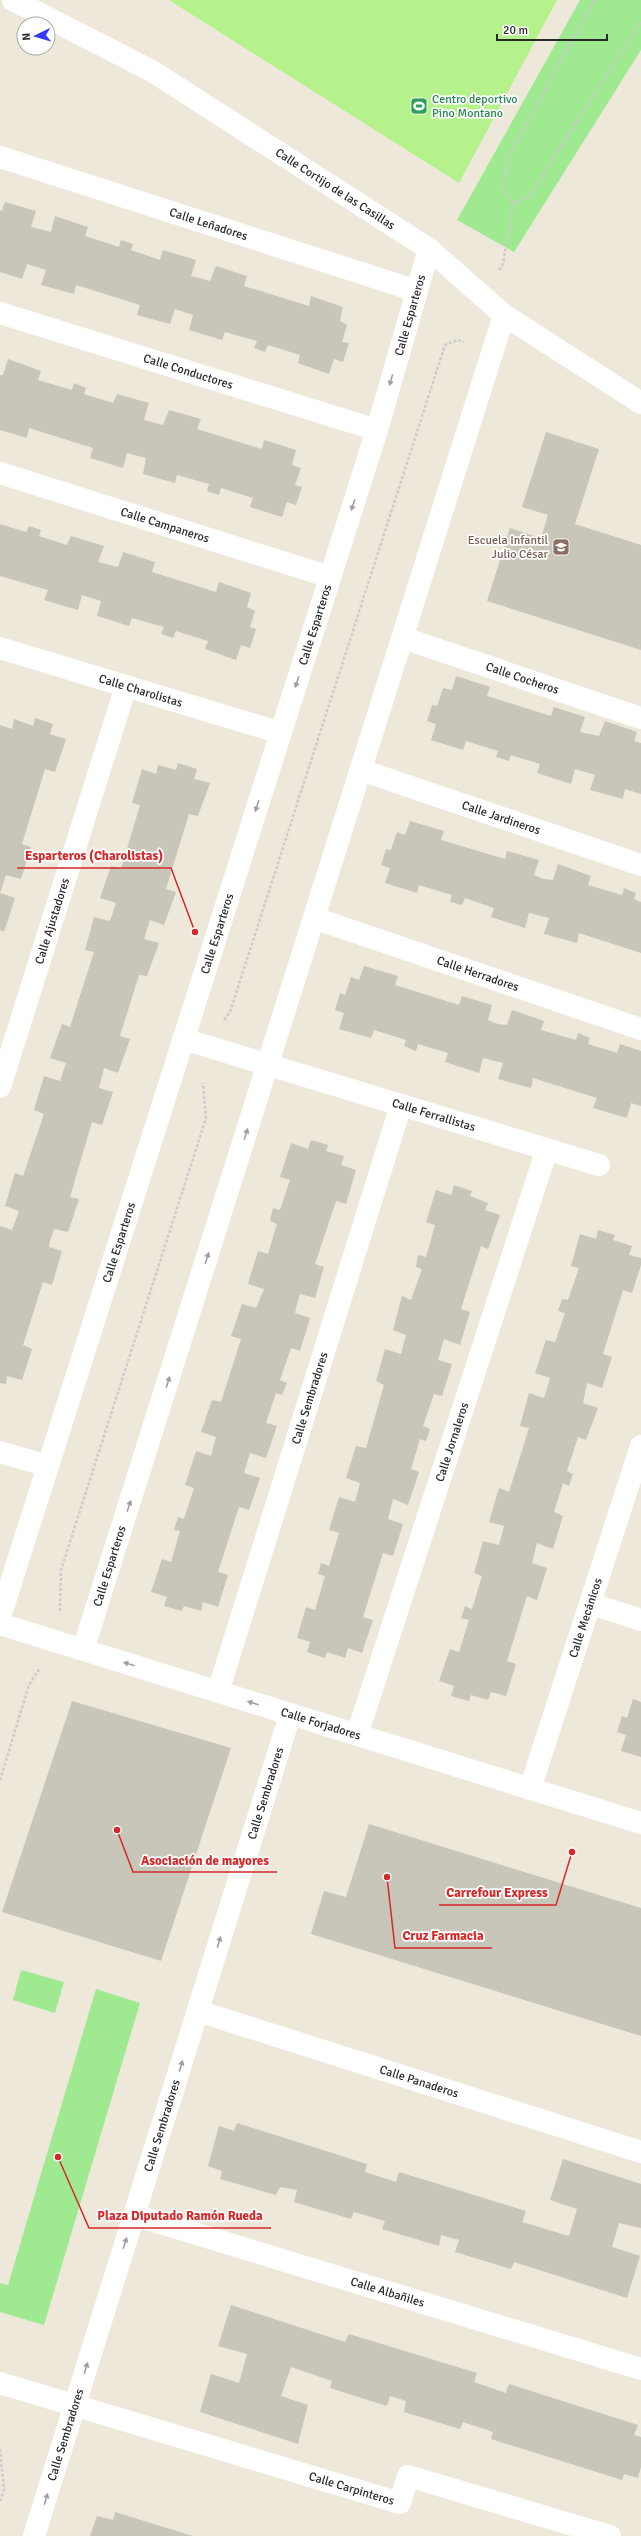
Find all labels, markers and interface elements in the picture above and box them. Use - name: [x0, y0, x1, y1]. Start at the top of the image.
- north arrow: [16, 16, 56, 56]
- scale bar: [497, 16, 607, 42]
- text: 20 m: [503, 23, 528, 38]
- text: N: [20, 32, 33, 41]
- place label: Centro deportivo Pino Montano: [432, 92, 518, 121]
- sports icon: Centro deportivo Pino Montano: [409, 96, 429, 116]
- street label: Calle Cortijo de las Casillas: [273, 145, 398, 233]
- street label: Calle Leñadores: [167, 204, 250, 244]
- street label: Calle Esparteros: [391, 273, 429, 357]
- street label: Calle Conductores: [141, 350, 235, 392]
- one-way arrow: [388, 374, 394, 386]
- one-way arrow: [350, 499, 356, 511]
- street label: Calle Campaneros: [119, 504, 211, 546]
- place label: Escuela Infantil Julio César: [468, 533, 549, 562]
- school or university icon: Escuela Infantil Julio César: [551, 537, 571, 557]
- street label: Calle Esparteros: [295, 583, 335, 667]
- street label: Calle Cocheros: [484, 659, 561, 697]
- street label: Calle Charolistas: [97, 671, 184, 710]
- one-way arrow: [294, 676, 300, 688]
- street label: Calle Jardineros: [460, 797, 542, 838]
- one-way arrow: [254, 800, 260, 812]
- callout: Esparteros (Charolistas): [17, 843, 171, 868]
- text: Esparteros (Charolistas): [25, 848, 163, 864]
- street label: Calle Ajustadores: [32, 876, 73, 966]
- street label: Calle Esparteros: [197, 891, 237, 976]
- street label: Calle Herradores: [435, 953, 521, 994]
- street label: Calle Ferrallistas: [390, 1095, 477, 1135]
- one-way arrow: [243, 1128, 249, 1140]
- street label: Calle Esparteros: [99, 1200, 139, 1285]
- one-way arrow: [204, 1252, 210, 1264]
- street label: Calle Sembradores: [288, 1350, 331, 1446]
- one-way arrow: [165, 1376, 171, 1388]
- street label: Calle Jornaleros: [432, 1400, 472, 1484]
- one-way arrow: [126, 1500, 132, 1512]
- street label: Calle Esparteros: [90, 1524, 129, 1608]
- street label: Calle Mecánicos: [565, 1576, 605, 1660]
- one-way arrow: [123, 1661, 135, 1667]
- one-way arrow: [247, 1700, 259, 1706]
- street label: Calle Forjadores: [279, 1704, 363, 1743]
- street label: Calle Sembradores: [244, 1745, 287, 1841]
- callout: Asociación de mayores: [133, 1847, 277, 1872]
- text: Asociación de mayores: [141, 1853, 269, 1869]
- callout: Carrefour Express: [439, 1880, 556, 1905]
- text: Carrefour Express: [446, 1885, 548, 1901]
- callout: Cruz Farmacia: [395, 1923, 492, 1948]
- text: Cruz Farmacia: [402, 1928, 484, 1944]
- one-way arrow: [216, 1935, 222, 1947]
- one-way arrow: [178, 2060, 184, 2072]
- street label: Calle Panaderos: [378, 2062, 460, 2101]
- street label: Calle Sembradores: [141, 2078, 183, 2173]
- callout: Plaza Diputado Ramón Rueda: [89, 2203, 271, 2228]
- text: Plaza Diputado Ramón Rueda: [97, 2208, 263, 2224]
- one-way arrow: [122, 2237, 128, 2249]
- street label: Calle Albañiles: [349, 2274, 426, 2310]
- one-way arrow: [83, 2361, 89, 2373]
- street label: Calle Sembradores: [44, 2387, 87, 2483]
- street label: Calle Carpinteros: [307, 2469, 396, 2508]
- one-way arrow: [43, 2492, 49, 2504]

